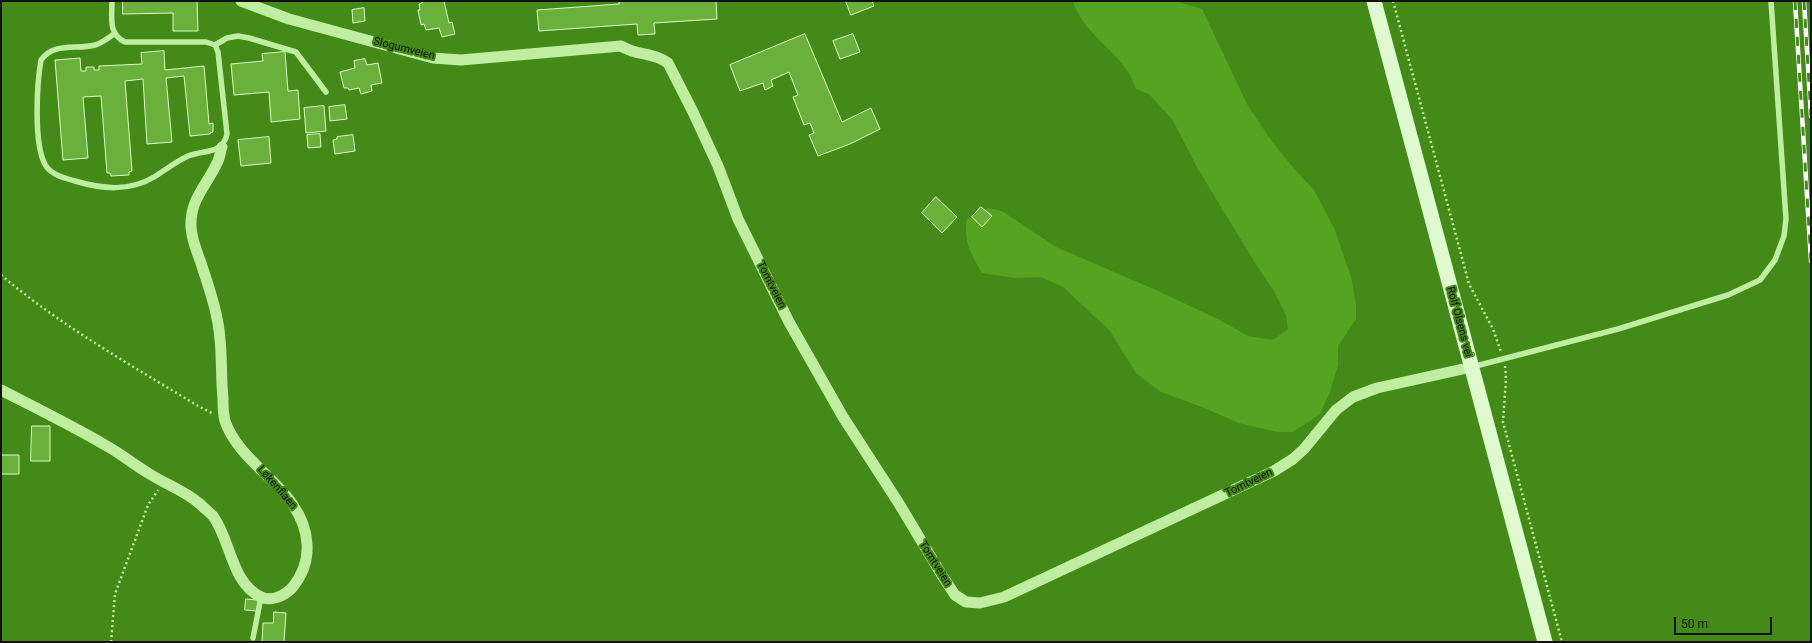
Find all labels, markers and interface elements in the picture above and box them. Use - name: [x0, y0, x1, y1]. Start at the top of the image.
- street label: Slogumveien: [372, 35, 436, 63]
- street label: Tomtveien: [753, 259, 789, 311]
- street label: Rolf Olsens vei: [1443, 285, 1475, 359]
- street label: Løkenflaen: [254, 463, 300, 513]
- street label: Tomtveien: [1223, 466, 1275, 500]
- street label: Tomtveien: [916, 539, 954, 589]
- scale bar: [1676, 609, 1774, 635]
- text: 50 m: [1681, 617, 1708, 631]

